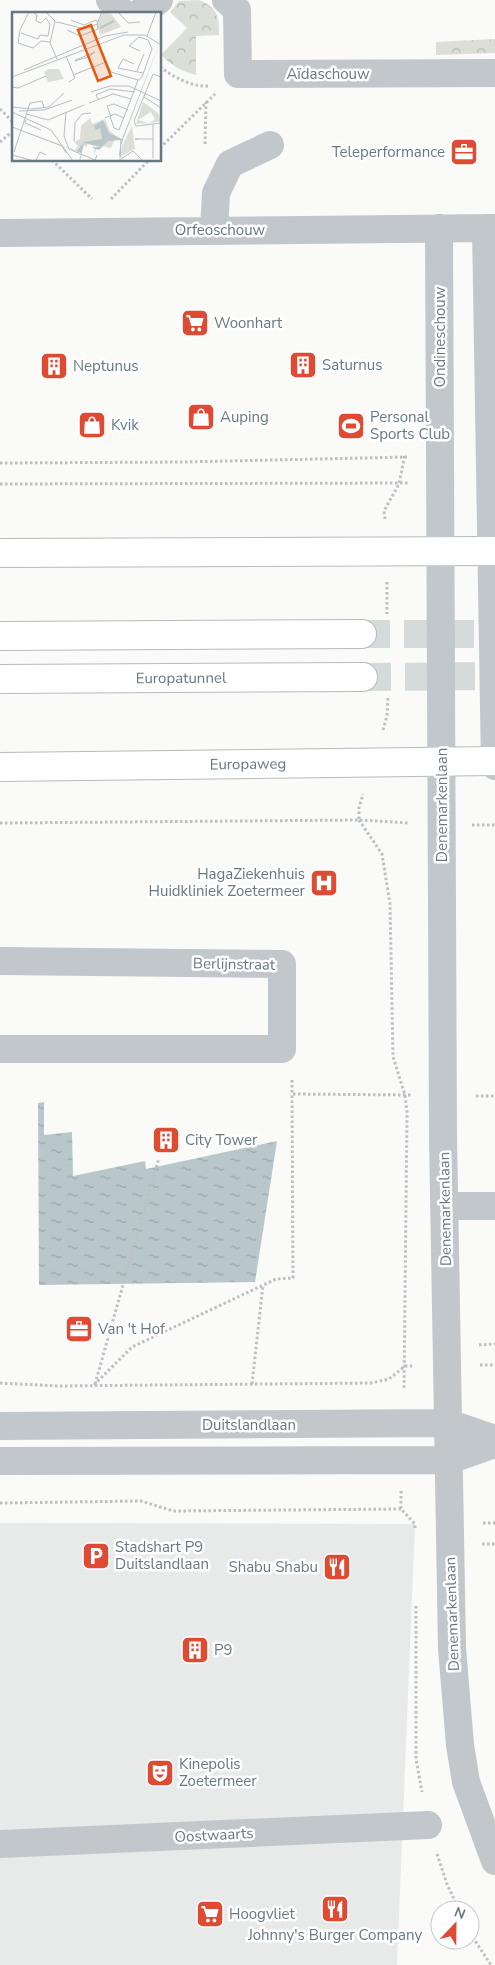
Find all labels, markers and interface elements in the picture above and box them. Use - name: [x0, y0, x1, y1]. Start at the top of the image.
- inset map: [12, 12, 161, 161]
- street label: Aïdaschouw: [286, 64, 370, 84]
- office icon: Teleperformance: [449, 137, 479, 167]
- place label: Teleperformance: [332, 142, 445, 162]
- street label: Orfeoschouw: [175, 220, 266, 240]
- street label: Ondineschouw: [430, 286, 450, 387]
- supermarket icon: Woonhart: [180, 308, 210, 338]
- place label: Woonhart: [214, 313, 283, 333]
- building icon: Saturnus: [288, 350, 318, 380]
- building icon: Neptunus: [39, 351, 69, 381]
- place label: Saturnus: [322, 355, 382, 375]
- place label: Neptunus: [73, 356, 139, 376]
- shop icon: Auping: [186, 402, 216, 432]
- place label: Auping: [220, 407, 269, 427]
- place label: Personal Sports Club: [370, 407, 450, 444]
- shop icon: Kvik: [77, 410, 107, 440]
- sports icon: Personal Sports Club: [336, 411, 366, 441]
- place label: Kvik: [111, 415, 139, 435]
- street label: Europatunnel: [136, 668, 227, 688]
- street label: Denemarkenlaan: [432, 748, 452, 862]
- street label: Europaweg: [209, 754, 286, 774]
- place label: HagaZiekenhuis Huidkliniek Zoetermeer: [149, 864, 306, 901]
- hospital icon: HagaZiekenhuis Huidkliniek Zoetermeer: [309, 868, 339, 898]
- street label: Berlijnstraat: [193, 953, 276, 975]
- building icon: City Tower: [151, 1125, 181, 1155]
- place label: City Tower: [185, 1130, 258, 1150]
- street label: Denemarkenlaan: [434, 1152, 456, 1266]
- office icon: Van 't Hof: [64, 1314, 94, 1344]
- place label: Van 't Hof: [97, 1319, 166, 1339]
- street label: Duitslandlaan: [202, 1415, 296, 1435]
- place label: Stadshart P9 Duitslandlaan: [115, 1537, 209, 1574]
- parking icon: Stadshart P9 Duitslandlaan: [81, 1541, 111, 1571]
- restaurant icon: Shabu Shabu: [322, 1552, 352, 1582]
- street label: Denemarkenlaan: [440, 1556, 464, 1672]
- place label: Shabu Shabu: [228, 1557, 318, 1577]
- building icon: P9: [180, 1635, 210, 1665]
- place label: P9: [214, 1640, 233, 1660]
- place label: Kinepolis Zoetermeer: [179, 1754, 257, 1791]
- theatre icon: Kinepolis Zoetermeer: [145, 1758, 175, 1788]
- street label: Oostwaarts: [174, 1823, 254, 1847]
- restaurant icon: Johnny's Burger Company: [320, 1894, 350, 1924]
- supermarket icon: Hoogvliet: [195, 1899, 225, 1929]
- north arrow: [430, 1900, 480, 1950]
- text: N: [451, 1903, 468, 1924]
- place label: Hoogvliet: [229, 1904, 296, 1924]
- place label: Johnny's Burger Company: [247, 1925, 422, 1945]

